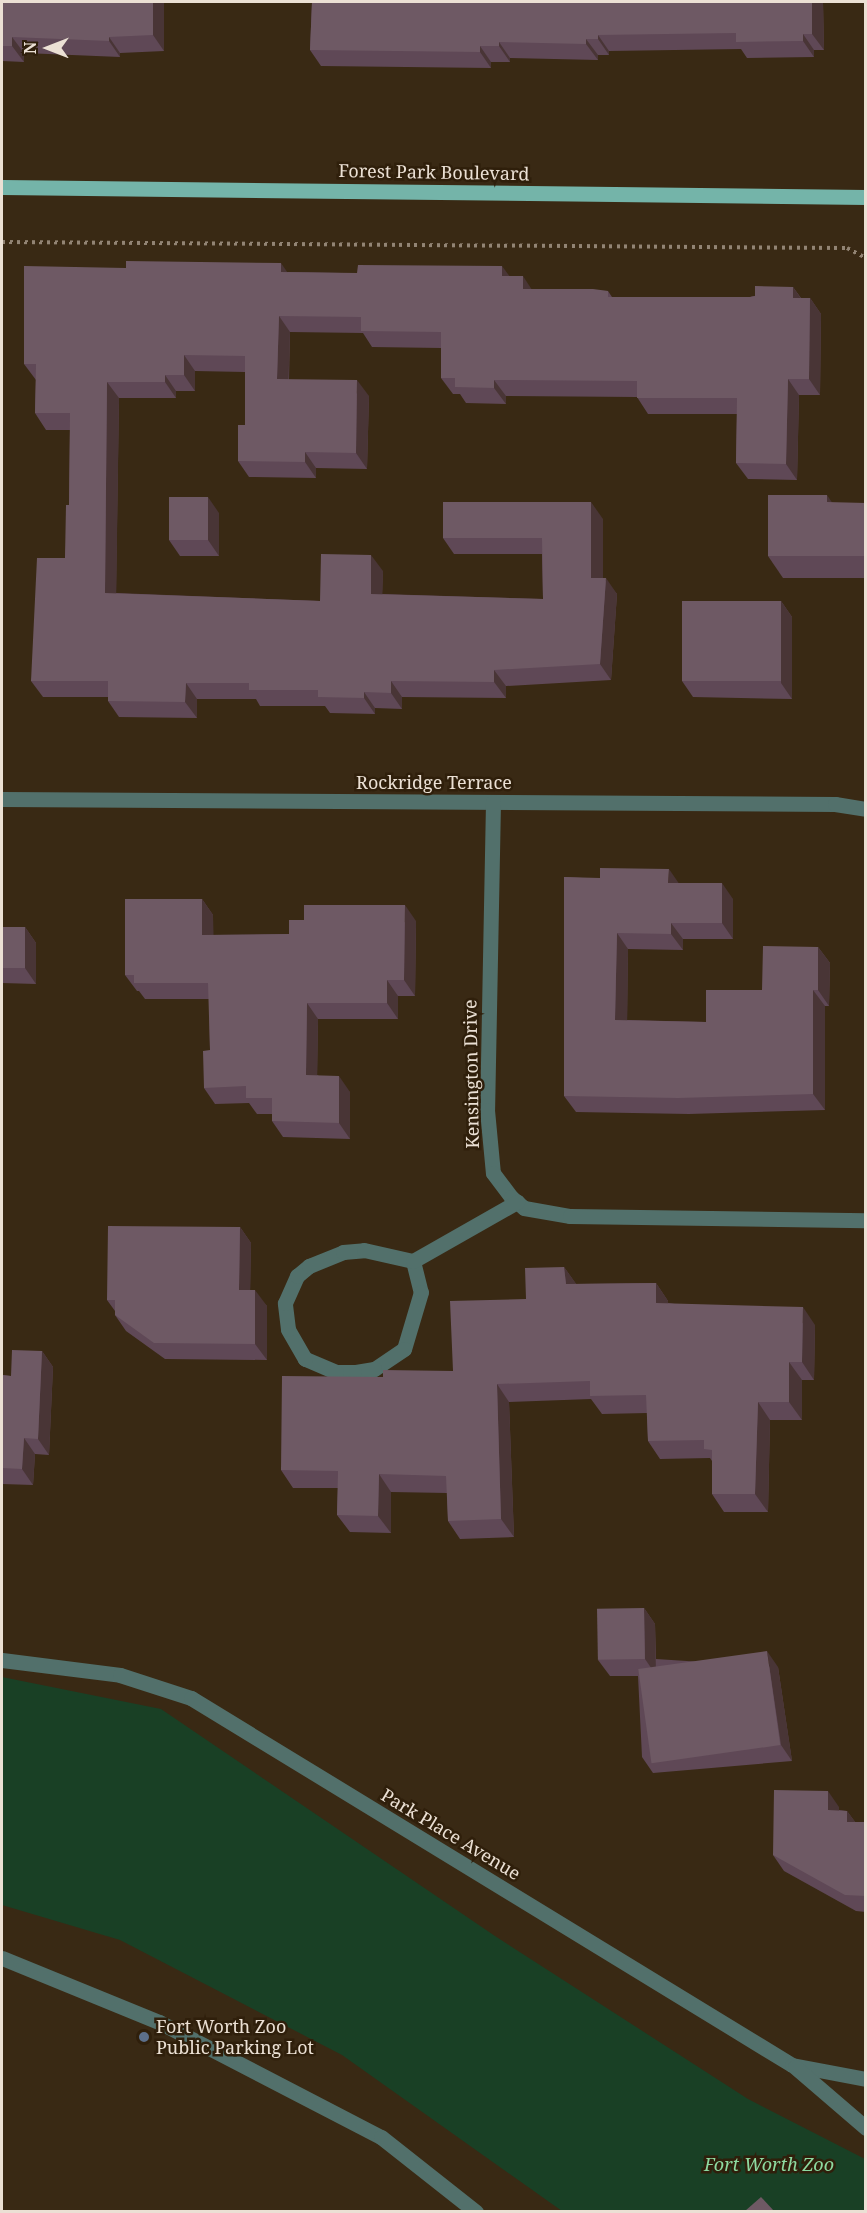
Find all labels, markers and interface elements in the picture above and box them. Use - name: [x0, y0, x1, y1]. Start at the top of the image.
- north arrow: [18, 18, 78, 78]
- text: N: [19, 42, 41, 54]
- street label: Forest Park Boulevard: [338, 160, 530, 184]
- street label: Rockridge Terrace: [356, 771, 512, 793]
- street label: Kensington Drive: [459, 999, 483, 1149]
- street label: Park Place Avenue: [377, 1784, 525, 1884]
- place label: Fort Worth Zoo Public Parking Lot: [156, 2016, 314, 2058]
- marker: Fort Worth Zoo Public Parking Lot: [137, 2030, 151, 2044]
- park label: Fort Worth Zoo: [704, 2153, 834, 2175]

